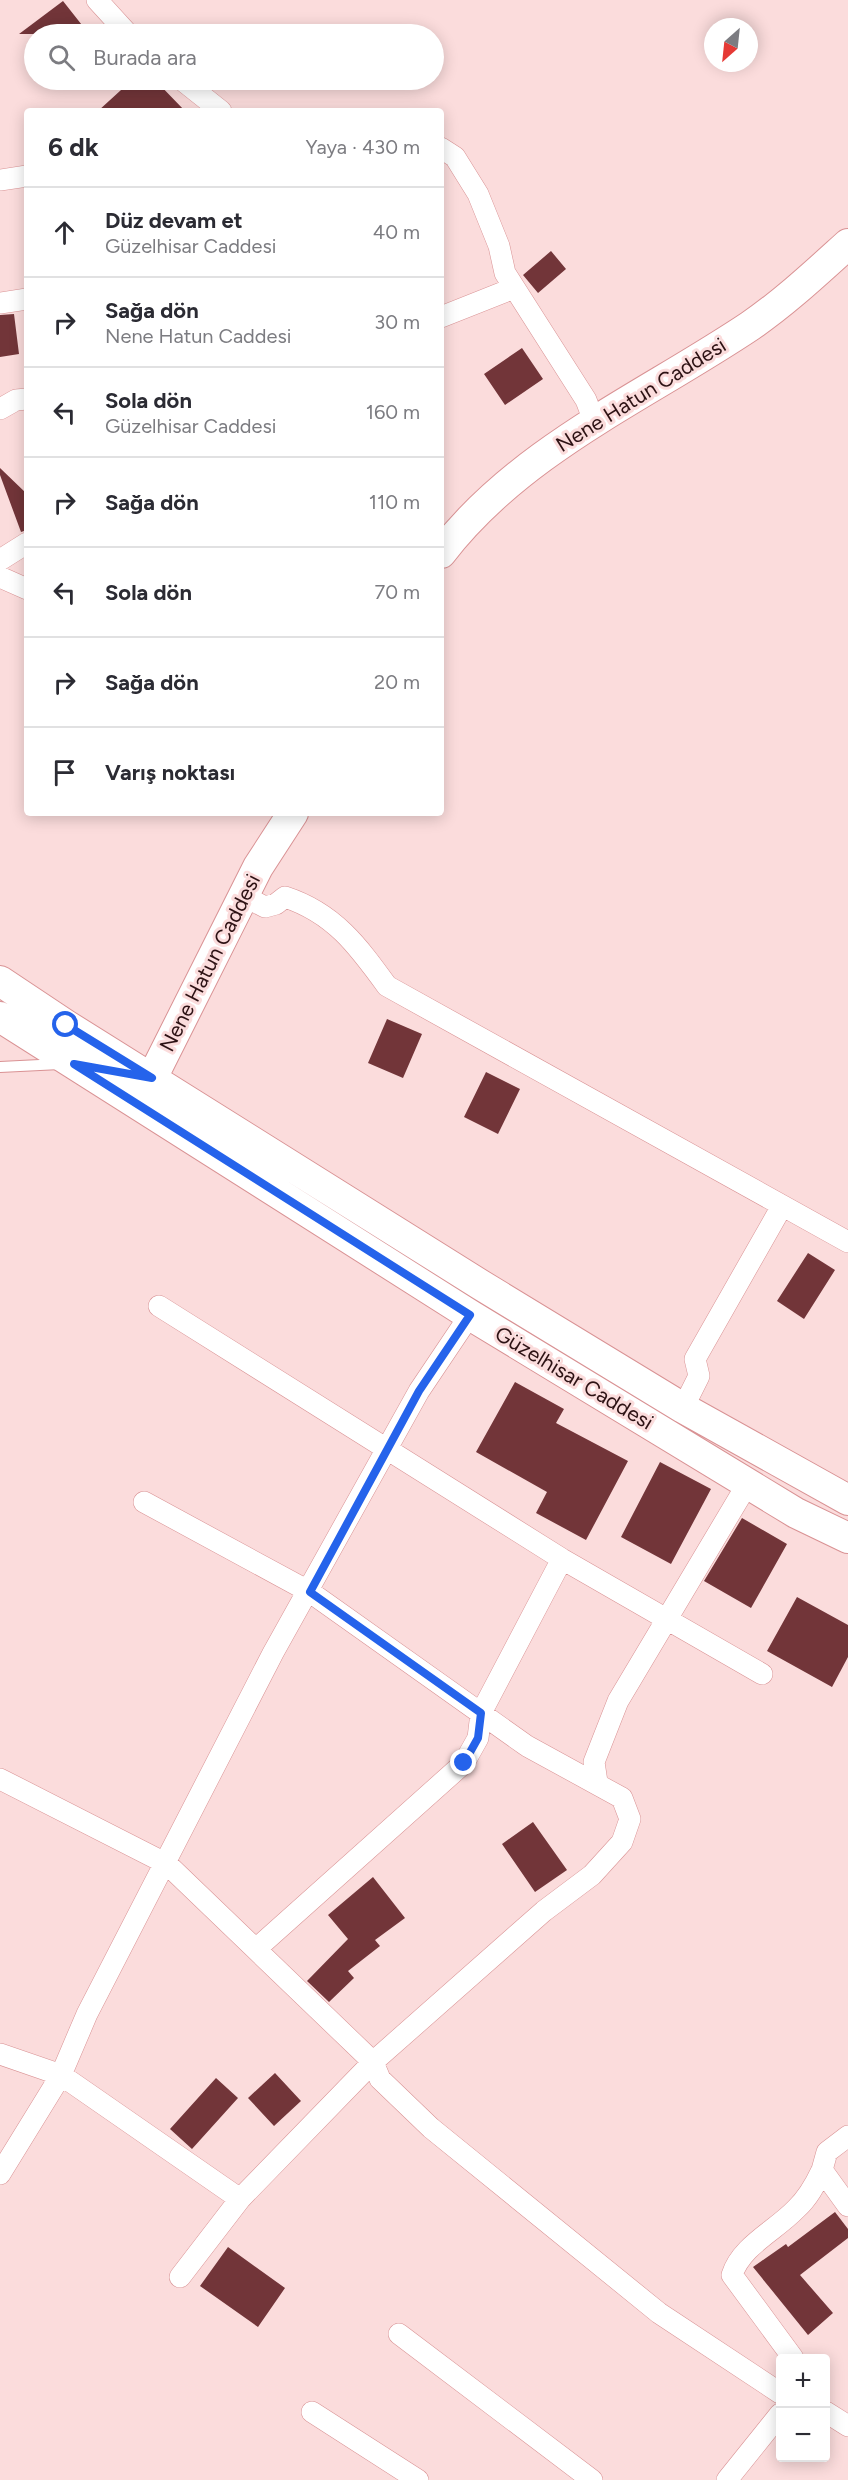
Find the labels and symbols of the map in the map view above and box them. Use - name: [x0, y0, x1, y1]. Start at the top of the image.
- north arrow: [704, 18, 758, 72]
- street label: Nene Hatun Caddesi: [551, 332, 730, 457]
- street label: Nene Hatun Caddesi: [154, 870, 265, 1056]
- route start: [52, 1011, 78, 1037]
- street label: Güzelhisar Caddesi: [491, 1320, 658, 1435]
- route end: [450, 1749, 476, 1775]

